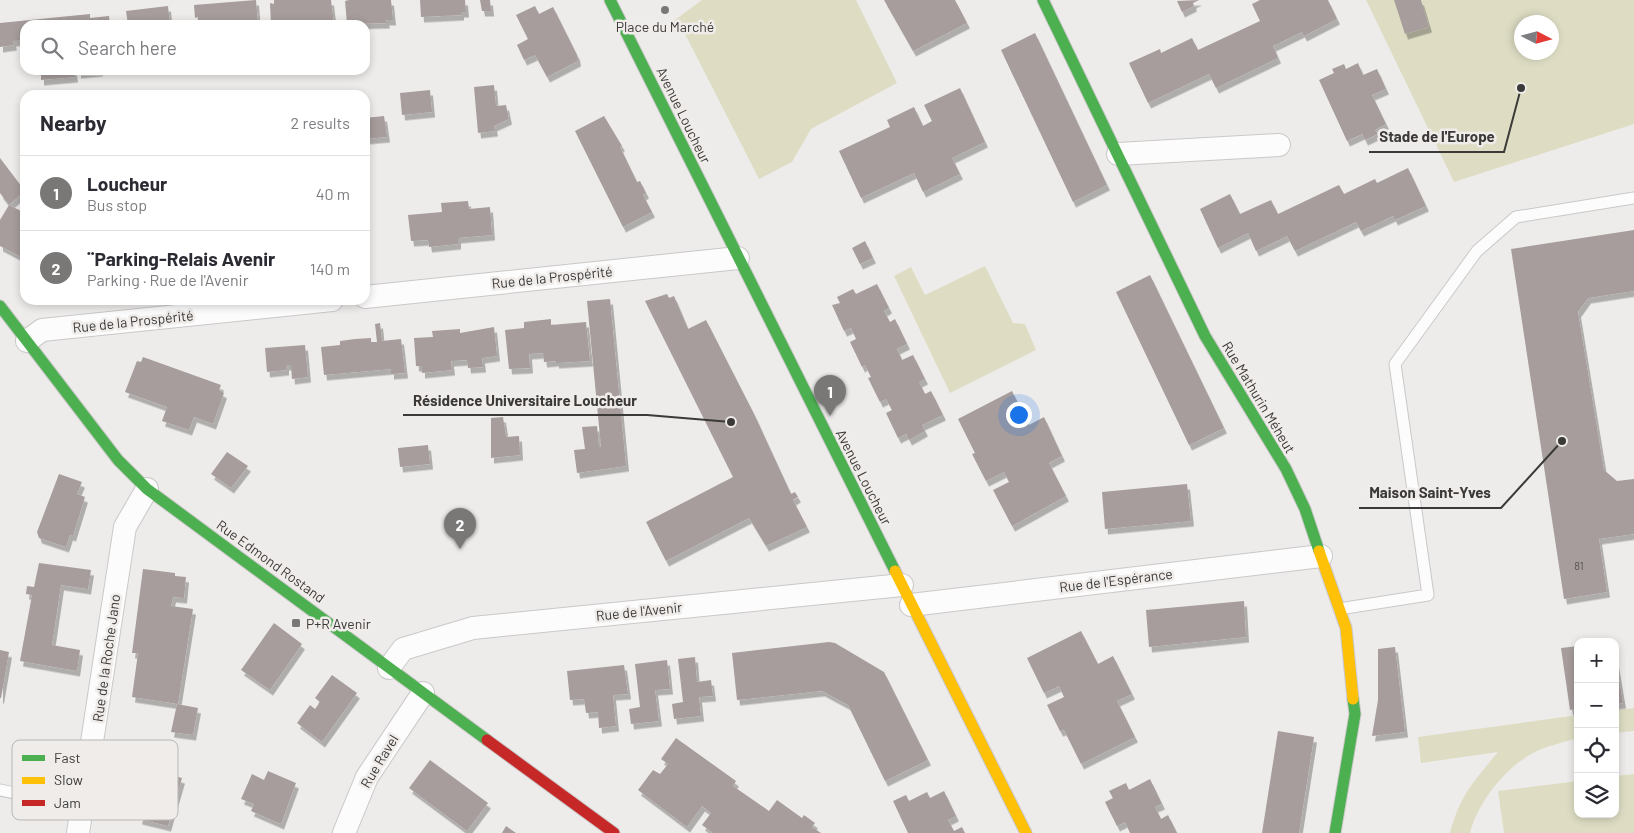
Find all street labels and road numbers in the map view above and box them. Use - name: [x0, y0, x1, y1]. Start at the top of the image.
- street label: Avenue Loucheur: [653, 64, 715, 166]
- street label: Rue de la Prospérité: [491, 262, 613, 292]
- street label: Rue de la Prospérité: [72, 306, 194, 336]
- street label: Rue Mathurin Méheut: [1219, 338, 1299, 456]
- street label: Avenue Loucheur: [833, 426, 895, 528]
- street label: Rue Edmond Rostand: [214, 516, 328, 606]
- street label: Rue de l'Espérance: [1058, 565, 1174, 595]
- street label: Rue de la Roche Jano: [89, 593, 123, 723]
- street label: Rue de l'Avenir: [595, 598, 683, 624]
- street label: Rue Ravel: [357, 731, 401, 791]

